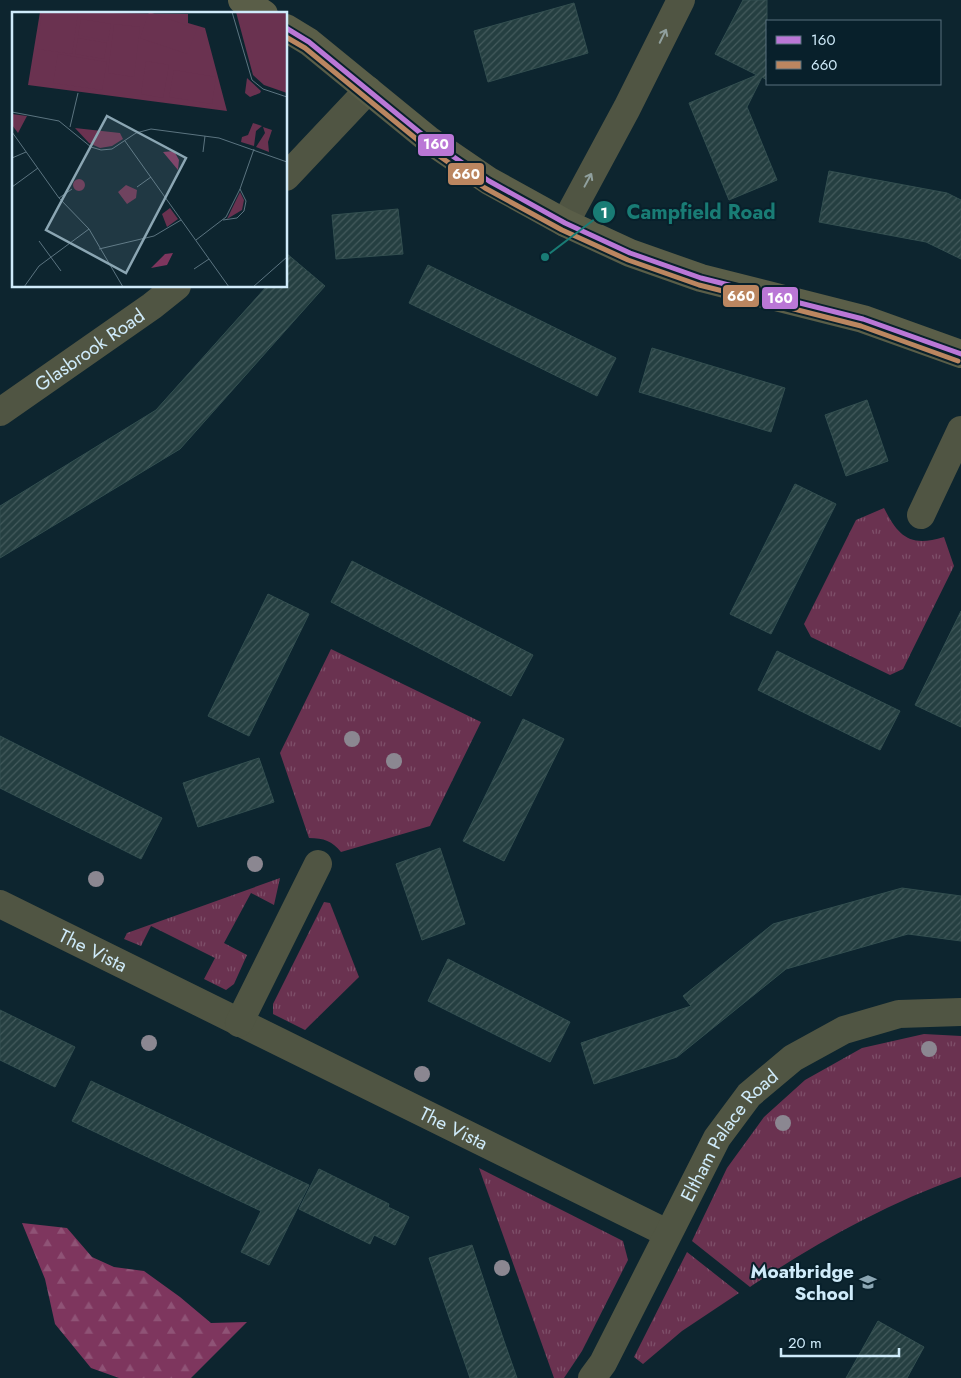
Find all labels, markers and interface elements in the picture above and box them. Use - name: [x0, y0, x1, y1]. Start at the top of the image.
- inset map: [12, 12, 288, 288]
- legend: [766, 20, 941, 85]
- one-way arrow: [659, 29, 668, 44]
- text: 160: [811, 29, 835, 51]
- text: 660: [811, 54, 837, 76]
- line badge: 160: [417, 133, 455, 157]
- text: 160: [423, 134, 449, 154]
- line badge: 660: [447, 162, 485, 186]
- text: 660: [452, 164, 480, 184]
- one-way arrow: [583, 173, 593, 188]
- callout: Campfield Road: [591, 195, 785, 230]
- text: Campfield Road: [627, 198, 776, 227]
- text: 1: [600, 202, 608, 224]
- line badge: 660: [722, 284, 760, 308]
- text: 660: [727, 286, 755, 306]
- line badge: 160: [761, 286, 799, 310]
- text: 160: [767, 288, 793, 308]
- street label: Glasbrook Road: [29, 302, 150, 398]
- street label: The Vista: [54, 922, 132, 978]
- street label: Eltham Palace Road: [674, 1063, 784, 1206]
- street label: The Vista: [415, 1100, 493, 1156]
- place label: Moatbridge School: [751, 1258, 854, 1307]
- school or university icon: Moatbridge School: [858, 1272, 878, 1292]
- scale bar: [781, 1326, 898, 1358]
- text: 20 m: [788, 1332, 822, 1354]

